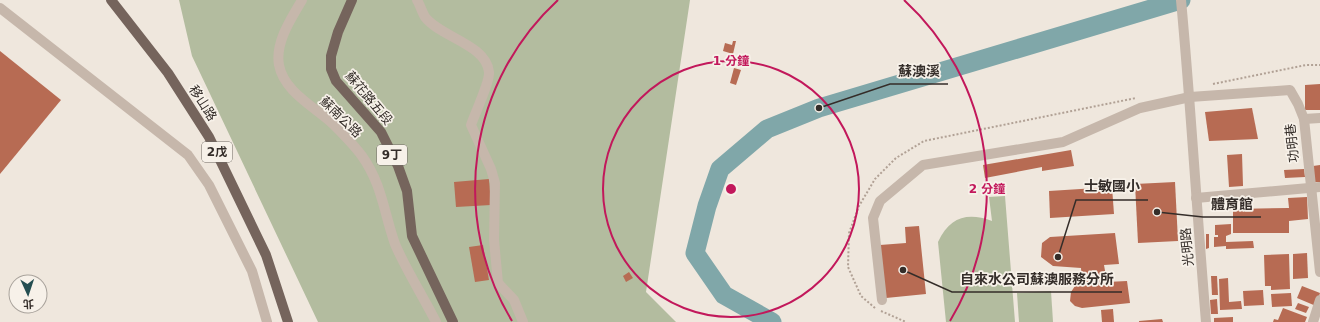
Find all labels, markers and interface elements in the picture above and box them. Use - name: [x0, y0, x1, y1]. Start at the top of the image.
- text: 1 分鐘: [713, 54, 749, 68]
- callout: 蘇澳溪: [890, 58, 948, 84]
- text: 蘇澳溪: [898, 63, 940, 79]
- street label: 蘇花路五段: [342, 68, 396, 128]
- street label: 移山路: [186, 83, 220, 123]
- street label: 蘇南公路: [317, 94, 365, 140]
- street label: 功明巷: [1283, 123, 1301, 163]
- road number: 2戊: [202, 142, 232, 162]
- road number: 9丁: [377, 145, 407, 165]
- callout: 士敏國小: [1076, 174, 1148, 200]
- text: 士敏國小: [1084, 178, 1140, 194]
- centre of rings: [724, 182, 738, 196]
- text: 2 分鐘: [969, 182, 1005, 196]
- callout: 體育館: [1203, 191, 1261, 217]
- text: 體育館: [1211, 196, 1253, 212]
- street label: 光明路: [1178, 227, 1196, 267]
- callout: 自來水公司蘇澳服務分所: [952, 266, 1122, 292]
- text: 自來水公司蘇澳服務分所: [960, 271, 1114, 287]
- north arrow: [8, 274, 48, 314]
- text: 北: [23, 297, 34, 310]

